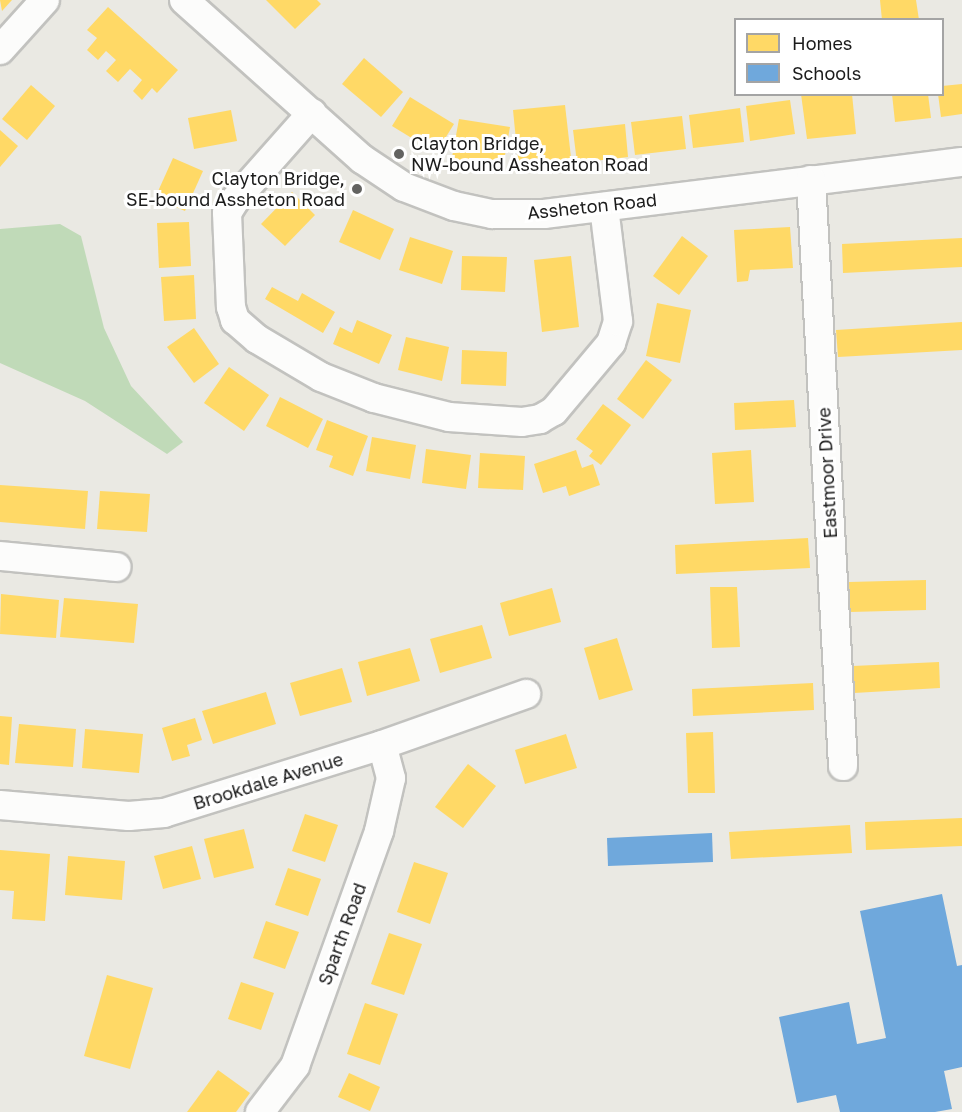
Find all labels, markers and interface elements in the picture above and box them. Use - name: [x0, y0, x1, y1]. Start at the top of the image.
- legend: [734, 18, 944, 96]
- text: Homes: [792, 32, 852, 54]
- text: Schools: [792, 62, 861, 84]
- place label: Clayton Bridge, NW-bound Assheaton Road: [411, 133, 648, 176]
- marker: Clayton Bridge, NW-bound Assheaton Road: [392, 147, 406, 161]
- place label: Clayton Bridge, SE-bound Assheton Road: [126, 168, 345, 210]
- marker: Clayton Bridge, SE-bound Assheton Road: [350, 182, 364, 196]
- street label: Assheton Road: [526, 188, 658, 224]
- street label: Eastmoor Drive: [813, 407, 841, 539]
- street label: Brookdale Avenue: [190, 748, 346, 814]
- street label: Sparth Road: [314, 880, 370, 988]

